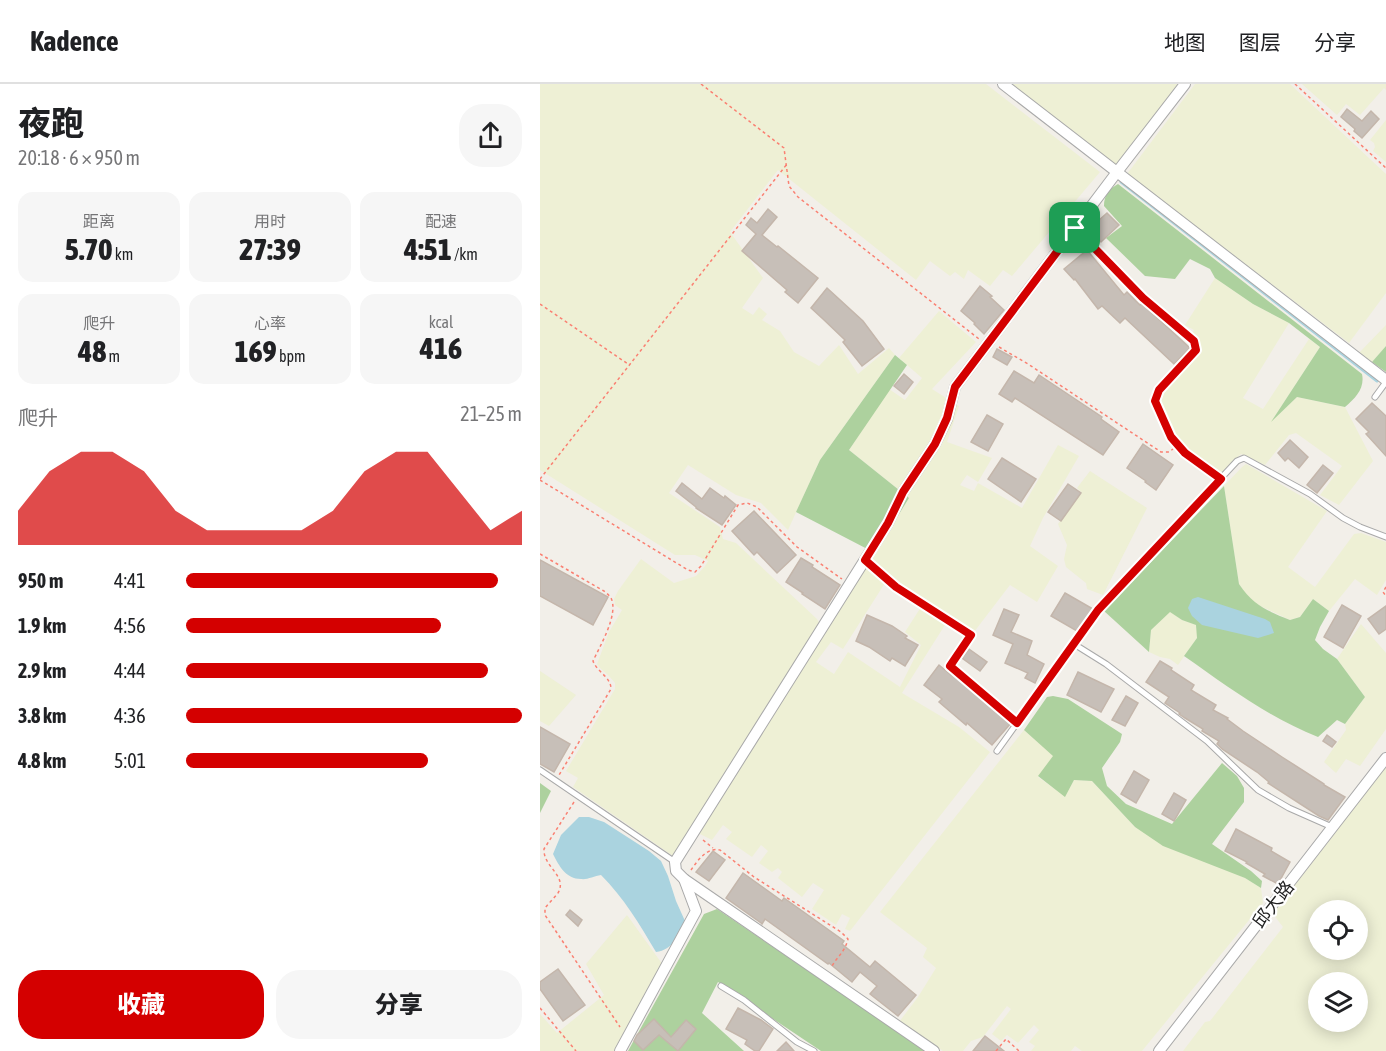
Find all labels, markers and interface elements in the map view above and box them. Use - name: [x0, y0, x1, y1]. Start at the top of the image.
- text: Kadence: [30, 25, 119, 57]
- text: 地图: [1164, 30, 1206, 54]
- text: 图层: [1239, 30, 1281, 54]
- text: 分享: [1314, 30, 1356, 54]
- text: 夜跑: [18, 104, 84, 142]
- button: share: [459, 104, 522, 167]
- text: 20:18 · 6 × 950 m: [18, 146, 140, 169]
- pin: [1049, 202, 1100, 253]
- icon: arrive: [1058, 211, 1091, 244]
- text: 距离: [83, 212, 115, 230]
- text: 用时: [254, 212, 286, 230]
- text: 配速: [425, 212, 457, 230]
- text: 5.70: [65, 232, 112, 266]
- text: 27:39: [239, 232, 301, 266]
- text: 4:51: [404, 232, 452, 266]
- text: km: [112, 245, 133, 263]
- text: /km: [452, 245, 478, 263]
- text: kcal: [429, 313, 453, 331]
- text: 爬升: [83, 314, 115, 332]
- text: 心率: [254, 314, 286, 332]
- text: 416: [420, 331, 462, 365]
- text: 48: [78, 334, 106, 368]
- text: 169: [234, 334, 277, 368]
- text: m: [106, 347, 120, 365]
- text: bpm: [277, 347, 306, 365]
- text: 21–25 m: [460, 402, 522, 425]
- text: 爬升: [18, 406, 58, 429]
- text: 950 m: [18, 569, 63, 592]
- text: 4:41: [114, 569, 146, 592]
- text: 1.9 km: [18, 614, 66, 637]
- text: 4:56: [114, 614, 146, 637]
- text: 2.9 km: [18, 659, 66, 682]
- text: 4:44: [114, 659, 146, 682]
- text: 3.8 km: [18, 704, 66, 727]
- text: 4:36: [114, 704, 146, 727]
- text: 4.8 km: [18, 749, 66, 772]
- text: 5:01: [114, 749, 146, 772]
- street label: 邱大路: [1248, 876, 1298, 932]
- map controls: [1308, 900, 1368, 1032]
- button: locate: [1308, 900, 1368, 960]
- button: 收藏: [18, 970, 264, 1039]
- button: 分享: [276, 970, 522, 1039]
- button: layers: [1308, 972, 1368, 1032]

